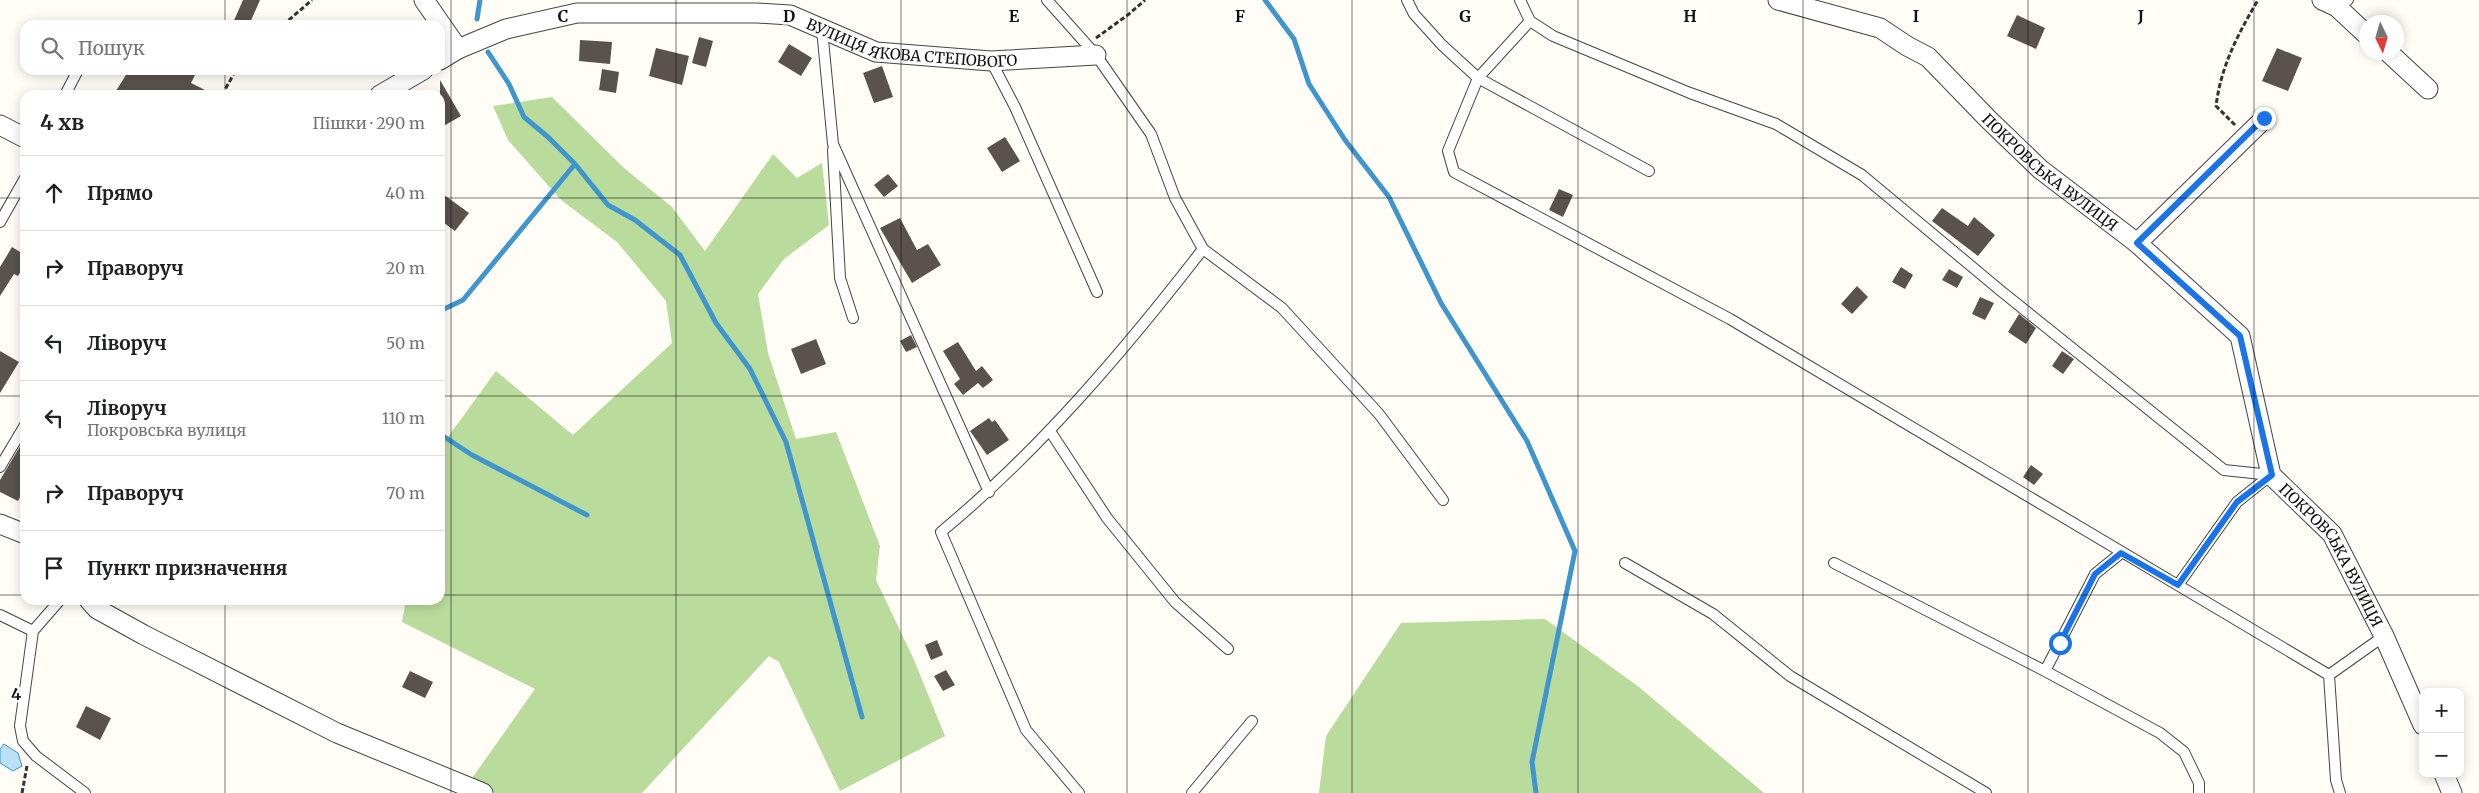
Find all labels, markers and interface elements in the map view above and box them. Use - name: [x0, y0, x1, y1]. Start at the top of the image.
- text: C: [558, 6, 568, 26]
- text: D: [783, 6, 795, 26]
- text: E: [1009, 6, 1020, 26]
- text: F: [1235, 6, 1245, 26]
- text: G: [1459, 6, 1471, 26]
- text: H: [1683, 6, 1697, 26]
- text: I: [1913, 6, 1919, 26]
- text: J: [2137, 6, 2144, 26]
- street label: ВУЛИЦЯ ЯКОВА СТЕПОВОГО: [804, 14, 1018, 71]
- north arrow: [2359, 15, 2404, 60]
- search box: [20, 20, 445, 75]
- icon: search: [38, 34, 66, 62]
- text: Пошук: [78, 36, 145, 60]
- route end: [2253, 107, 2276, 130]
- text: 4 хв: [40, 109, 84, 136]
- street label: ПОКРОВСЬКА ВУЛИЦЯ: [1978, 109, 2122, 235]
- text: Пішки · 290 m: [313, 113, 425, 133]
- icon: ahead: [40, 179, 68, 207]
- text: Прямо: [87, 181, 153, 205]
- text: 40 m: [385, 183, 425, 203]
- icon: right: [40, 254, 68, 282]
- text: Праворуч: [87, 256, 184, 280]
- text: 20 m: [386, 258, 425, 278]
- icon: left: [40, 329, 68, 357]
- text: Ліворуч: [87, 331, 167, 355]
- text: 50 m: [386, 333, 425, 353]
- text: Ліворуч: [87, 396, 167, 420]
- icon: left: [40, 404, 68, 432]
- text: 110 m: [382, 408, 425, 428]
- text: Покровська вулиця: [87, 420, 246, 440]
- icon: right: [40, 479, 68, 507]
- street label: ПОКРОВСЬКА ВУЛИЦЯ: [2275, 479, 2387, 630]
- text: Праворуч: [87, 481, 184, 505]
- text: 70 m: [386, 483, 425, 503]
- icon: arrive: [40, 554, 68, 582]
- text: Пункт призначення: [87, 556, 287, 580]
- route start: [2049, 632, 2072, 655]
- text: 4: [11, 684, 21, 704]
- map controls: [2419, 688, 2464, 778]
- button: +: [2419, 688, 2464, 733]
- button: −: [2419, 733, 2464, 778]

